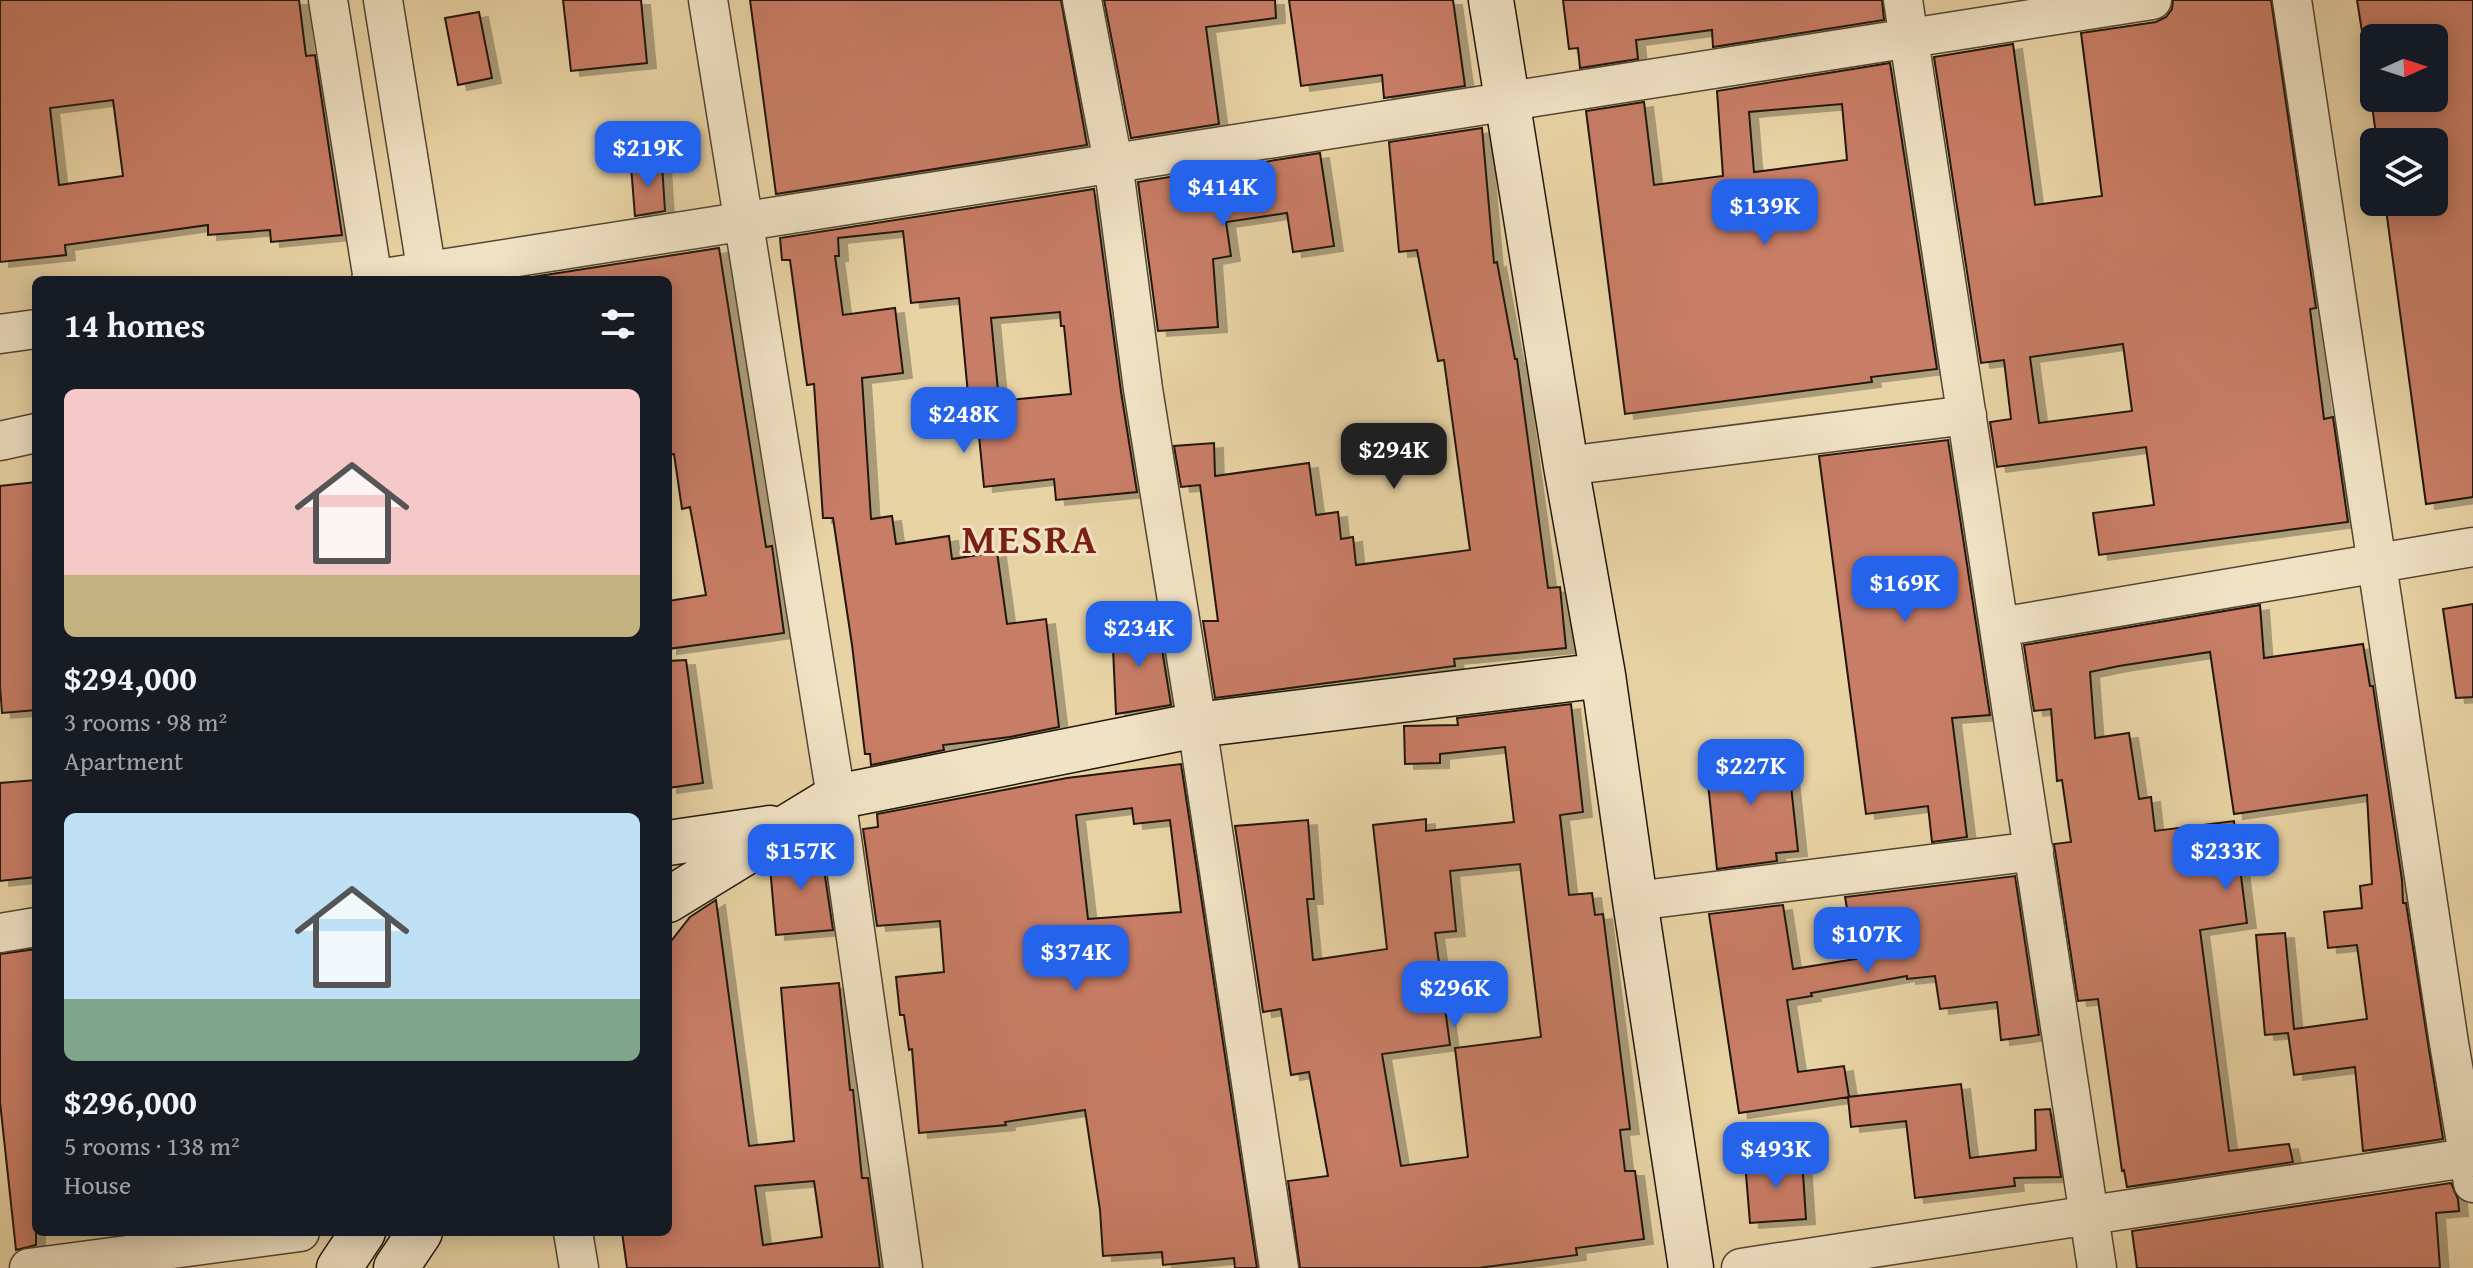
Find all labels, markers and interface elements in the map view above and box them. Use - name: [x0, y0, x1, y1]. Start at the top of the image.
- north arrow: [2360, 24, 2448, 112]
- map controls: [2360, 24, 2448, 216]
- pin: $219K: [592, 121, 704, 189]
- text: $219K: [613, 127, 683, 166]
- button: layers: [2360, 128, 2448, 216]
- pin: $414K: [1167, 160, 1279, 228]
- text: $414K: [1188, 166, 1258, 205]
- pin: $139K: [1709, 179, 1821, 247]
- text: $139K: [1730, 185, 1800, 224]
- text: 14 homes: [64, 300, 205, 349]
- icon: filters: [596, 302, 640, 346]
- pin: $248K: [908, 387, 1020, 455]
- text: $248K: [929, 393, 999, 432]
- pin: $294K: [1338, 423, 1450, 491]
- text: $294K: [1359, 429, 1429, 468]
- icon: home: [280, 441, 424, 585]
- district label: MESRA: [961, 509, 1099, 568]
- pin: $169K: [1849, 556, 1961, 624]
- text: $169K: [1870, 562, 1940, 601]
- pin: $234K: [1083, 601, 1195, 669]
- text: $234K: [1104, 607, 1174, 646]
- text: $294,000: [64, 653, 197, 702]
- text: 3 rooms · 98 m²: [64, 702, 227, 741]
- pin: $227K: [1695, 739, 1807, 807]
- text: Apartment: [64, 741, 183, 780]
- text: $227K: [1716, 745, 1786, 784]
- pin: $157K: [745, 824, 857, 892]
- pin: $233K: [2170, 824, 2282, 892]
- text: $157K: [766, 830, 836, 869]
- text: $233K: [2191, 830, 2261, 869]
- icon: home: [280, 865, 424, 1009]
- pin: $107K: [1811, 907, 1923, 975]
- text: $107K: [1832, 913, 1902, 952]
- pin: $374K: [1020, 925, 1132, 993]
- text: $374K: [1041, 931, 1111, 970]
- pin: $296K: [1399, 961, 1511, 1029]
- text: $296K: [1420, 967, 1490, 1006]
- text: $296,000: [64, 1077, 197, 1126]
- pin: $493K: [1720, 1122, 1832, 1190]
- text: 5 rooms · 138 m²: [64, 1126, 240, 1165]
- text: $493K: [1741, 1128, 1811, 1167]
- text: House: [64, 1165, 131, 1204]

